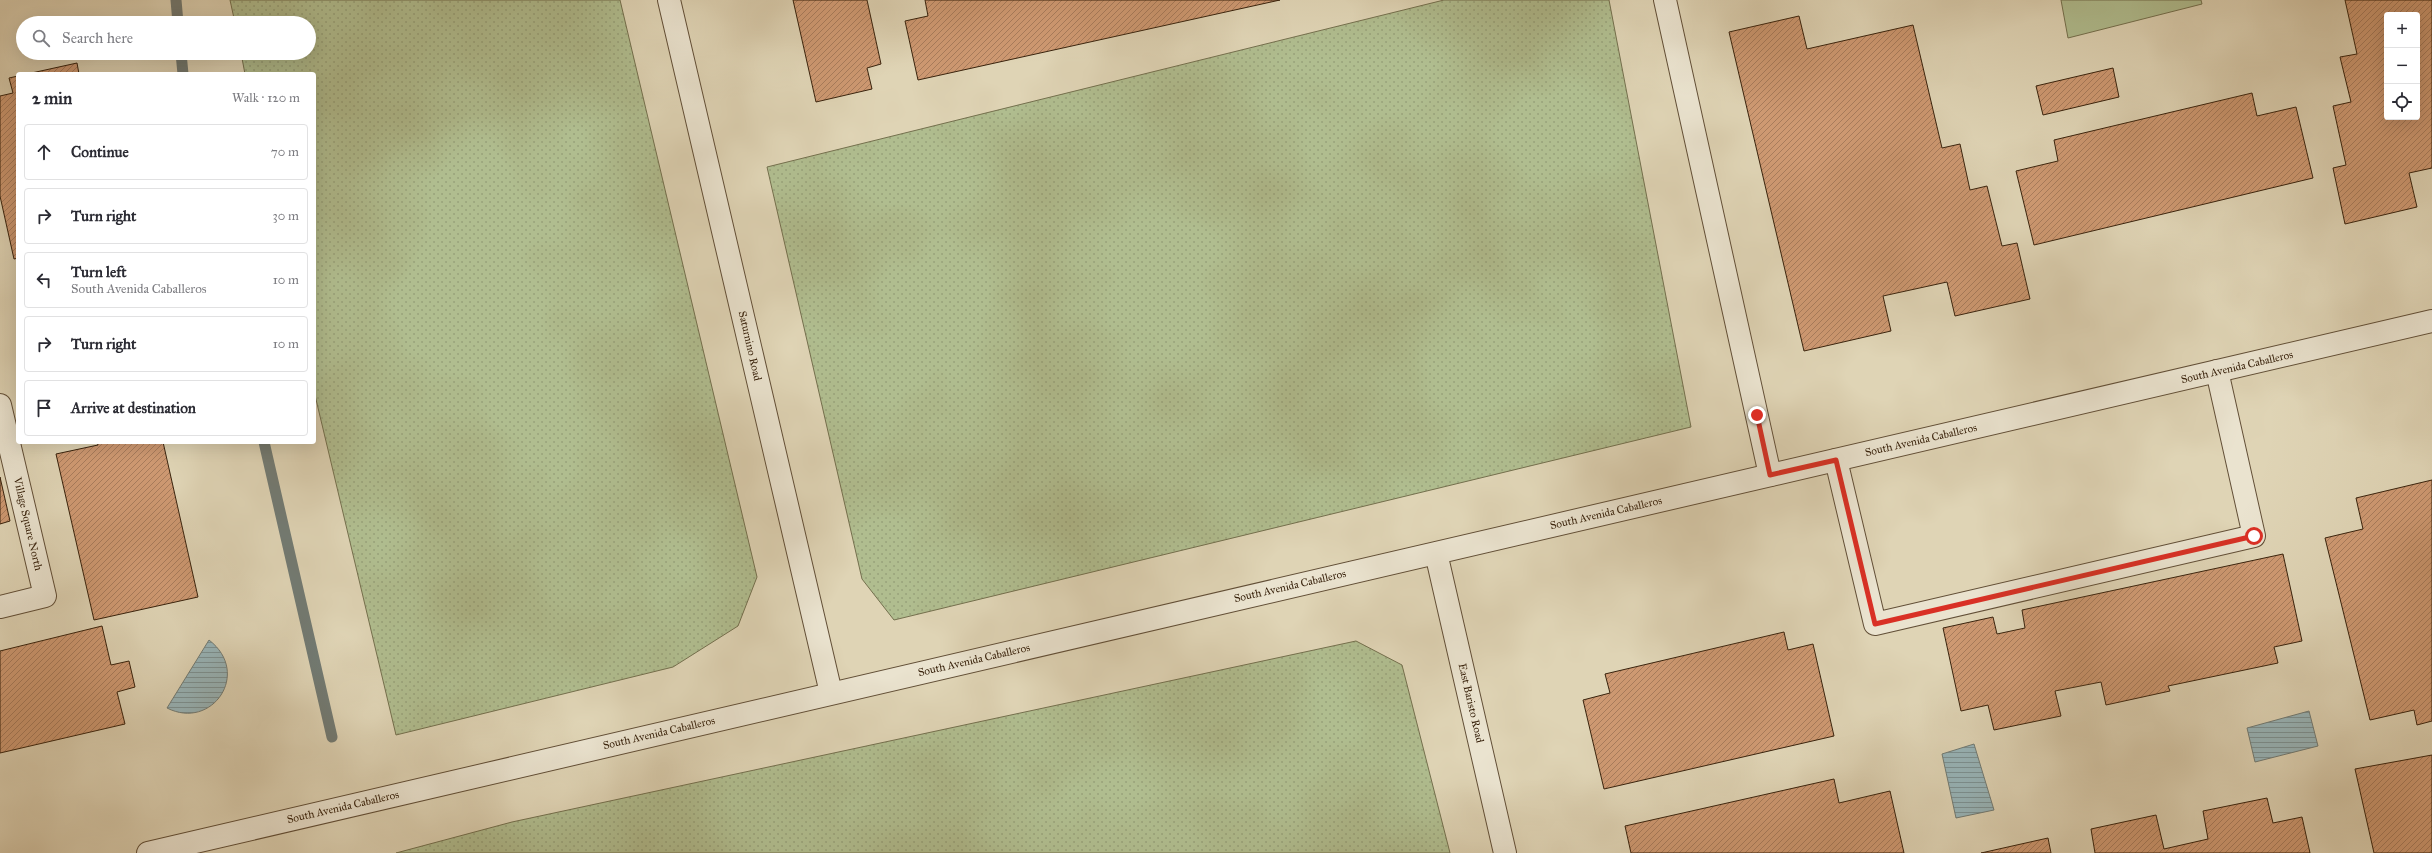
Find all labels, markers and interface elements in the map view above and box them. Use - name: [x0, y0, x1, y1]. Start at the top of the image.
- map controls: [2384, 12, 2420, 120]
- button: +: [2384, 12, 2420, 48]
- search box: [16, 16, 316, 60]
- icon: search: [30, 27, 52, 49]
- text: Search here: [62, 29, 133, 47]
- button: −: [2384, 48, 2420, 84]
- button: locate: [2384, 84, 2420, 120]
- text: 2 min: [32, 88, 72, 109]
- text: Walk · 120 m: [232, 90, 300, 106]
- icon: ahead: [33, 141, 55, 163]
- text: Continue: [71, 143, 129, 161]
- text: 70 m: [271, 144, 299, 160]
- icon: right: [33, 205, 55, 227]
- text: Turn right: [71, 207, 136, 225]
- text: 30 m: [273, 208, 299, 224]
- text: Turn left: [71, 263, 127, 281]
- icon: left: [33, 269, 55, 291]
- text: 10 m: [273, 272, 299, 288]
- text: South Avenida Caballeros: [71, 281, 207, 297]
- street label: Saturnino Road: [736, 310, 764, 383]
- icon: right: [33, 333, 55, 355]
- text: Turn right: [71, 335, 136, 353]
- text: 10 m: [273, 336, 299, 352]
- street label: South Avenida Caballeros: [2180, 348, 2294, 386]
- icon: arrive: [33, 397, 55, 419]
- text: Arrive at destination: [71, 399, 196, 417]
- route end: [1748, 406, 1766, 424]
- street label: South Avenida Caballeros: [1864, 421, 1978, 459]
- street label: Village Square North: [10, 475, 45, 572]
- street label: South Avenida Caballeros: [1549, 494, 1663, 532]
- route start: [2245, 527, 2263, 545]
- street label: South Avenida Caballeros: [1233, 567, 1347, 605]
- street label: South Avenida Caballeros: [917, 641, 1031, 679]
- street label: East Baristo Road: [1456, 662, 1487, 744]
- street label: South Avenida Caballeros: [602, 714, 716, 752]
- street label: South Avenida Caballeros: [286, 788, 400, 826]

